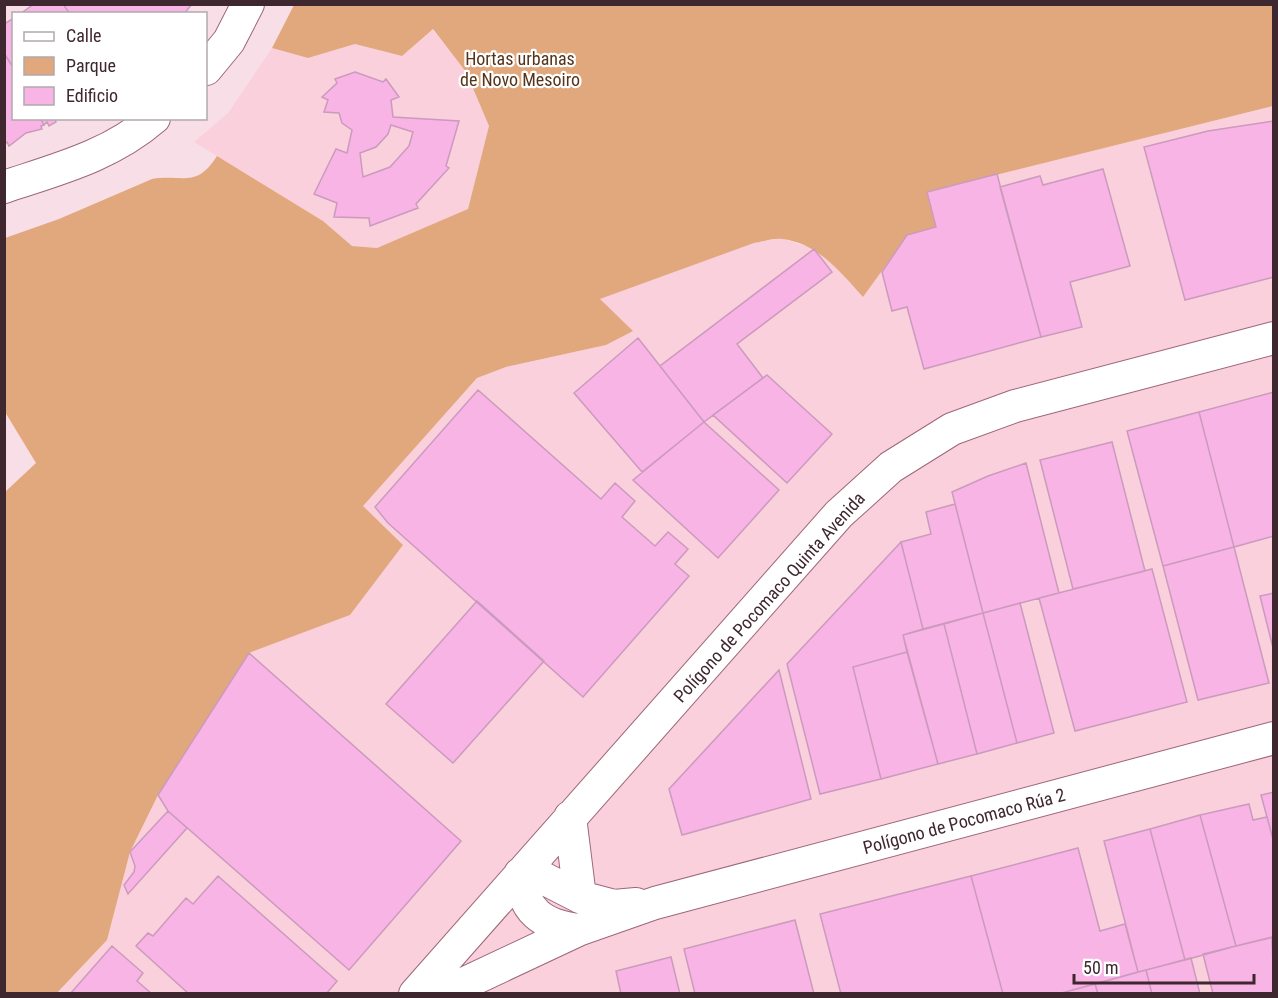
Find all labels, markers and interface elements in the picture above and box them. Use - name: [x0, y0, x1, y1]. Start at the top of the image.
- legend: [12, 12, 207, 120]
- text: Calle: [66, 25, 102, 46]
- park label: Hortas urbanas de Novo Mesoiro: [460, 48, 580, 90]
- text: Parque: [66, 55, 116, 76]
- text: Edificio: [66, 85, 118, 106]
- street label: Polígono de Pocomaco Quinta Avenida: [669, 488, 869, 706]
- street label: Polígono de Pocomaco Rúa 2: [861, 784, 1067, 858]
- scale bar: [1074, 947, 1254, 985]
- text: 50 m: [1083, 957, 1118, 978]

